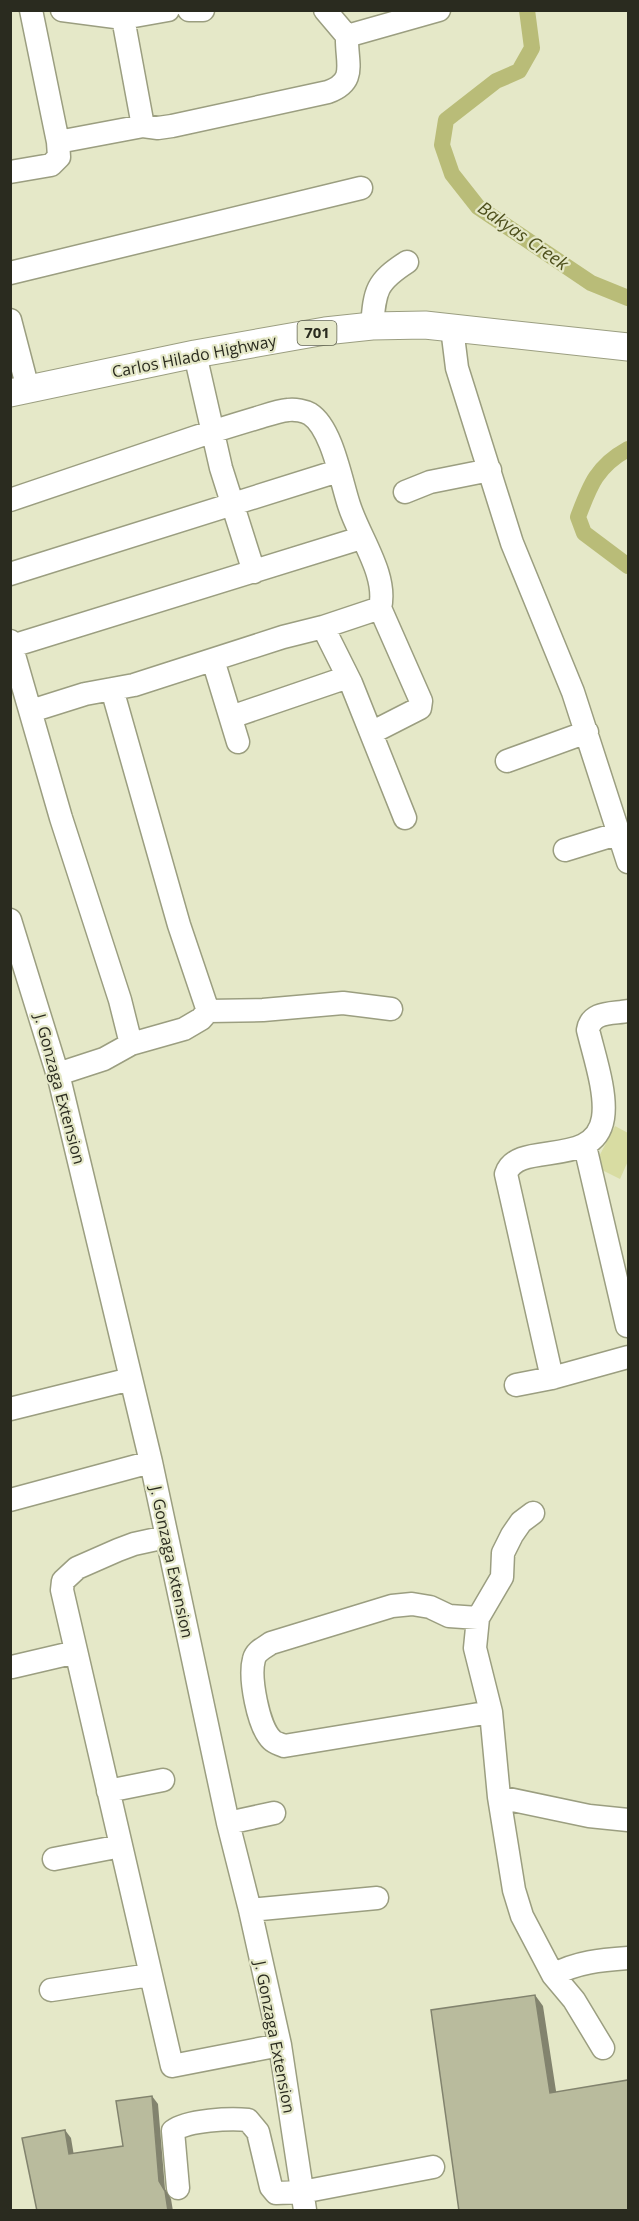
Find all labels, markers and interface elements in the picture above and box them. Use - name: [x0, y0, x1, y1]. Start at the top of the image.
- water label: Bakyas Creek: [474, 195, 574, 276]
- road number: 701: [298, 321, 336, 345]
- street label: Carlos Hilado Highway: [110, 329, 279, 383]
- street label: J. Gonzaga Extension: [29, 1009, 91, 1167]
- street label: J. Gonzaga Extension: [145, 1482, 199, 1640]
- street label: J. Gonzaga Extension: [249, 1957, 301, 2115]

